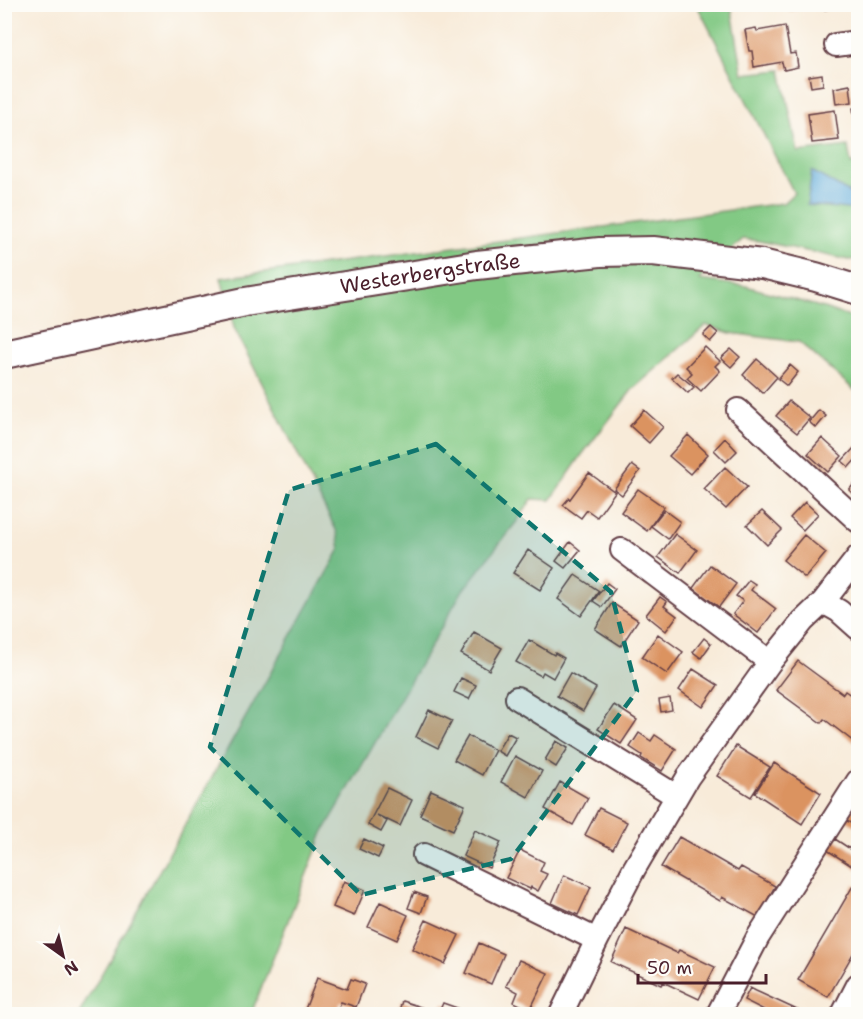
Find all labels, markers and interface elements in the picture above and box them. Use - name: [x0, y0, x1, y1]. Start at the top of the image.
- street label: Westerbergstraße: [338, 247, 522, 301]
- north arrow: [33, 926, 93, 986]
- scale bar: [638, 947, 766, 985]
- text: N: [60, 956, 82, 980]
- text: 50 m: [647, 956, 692, 980]

